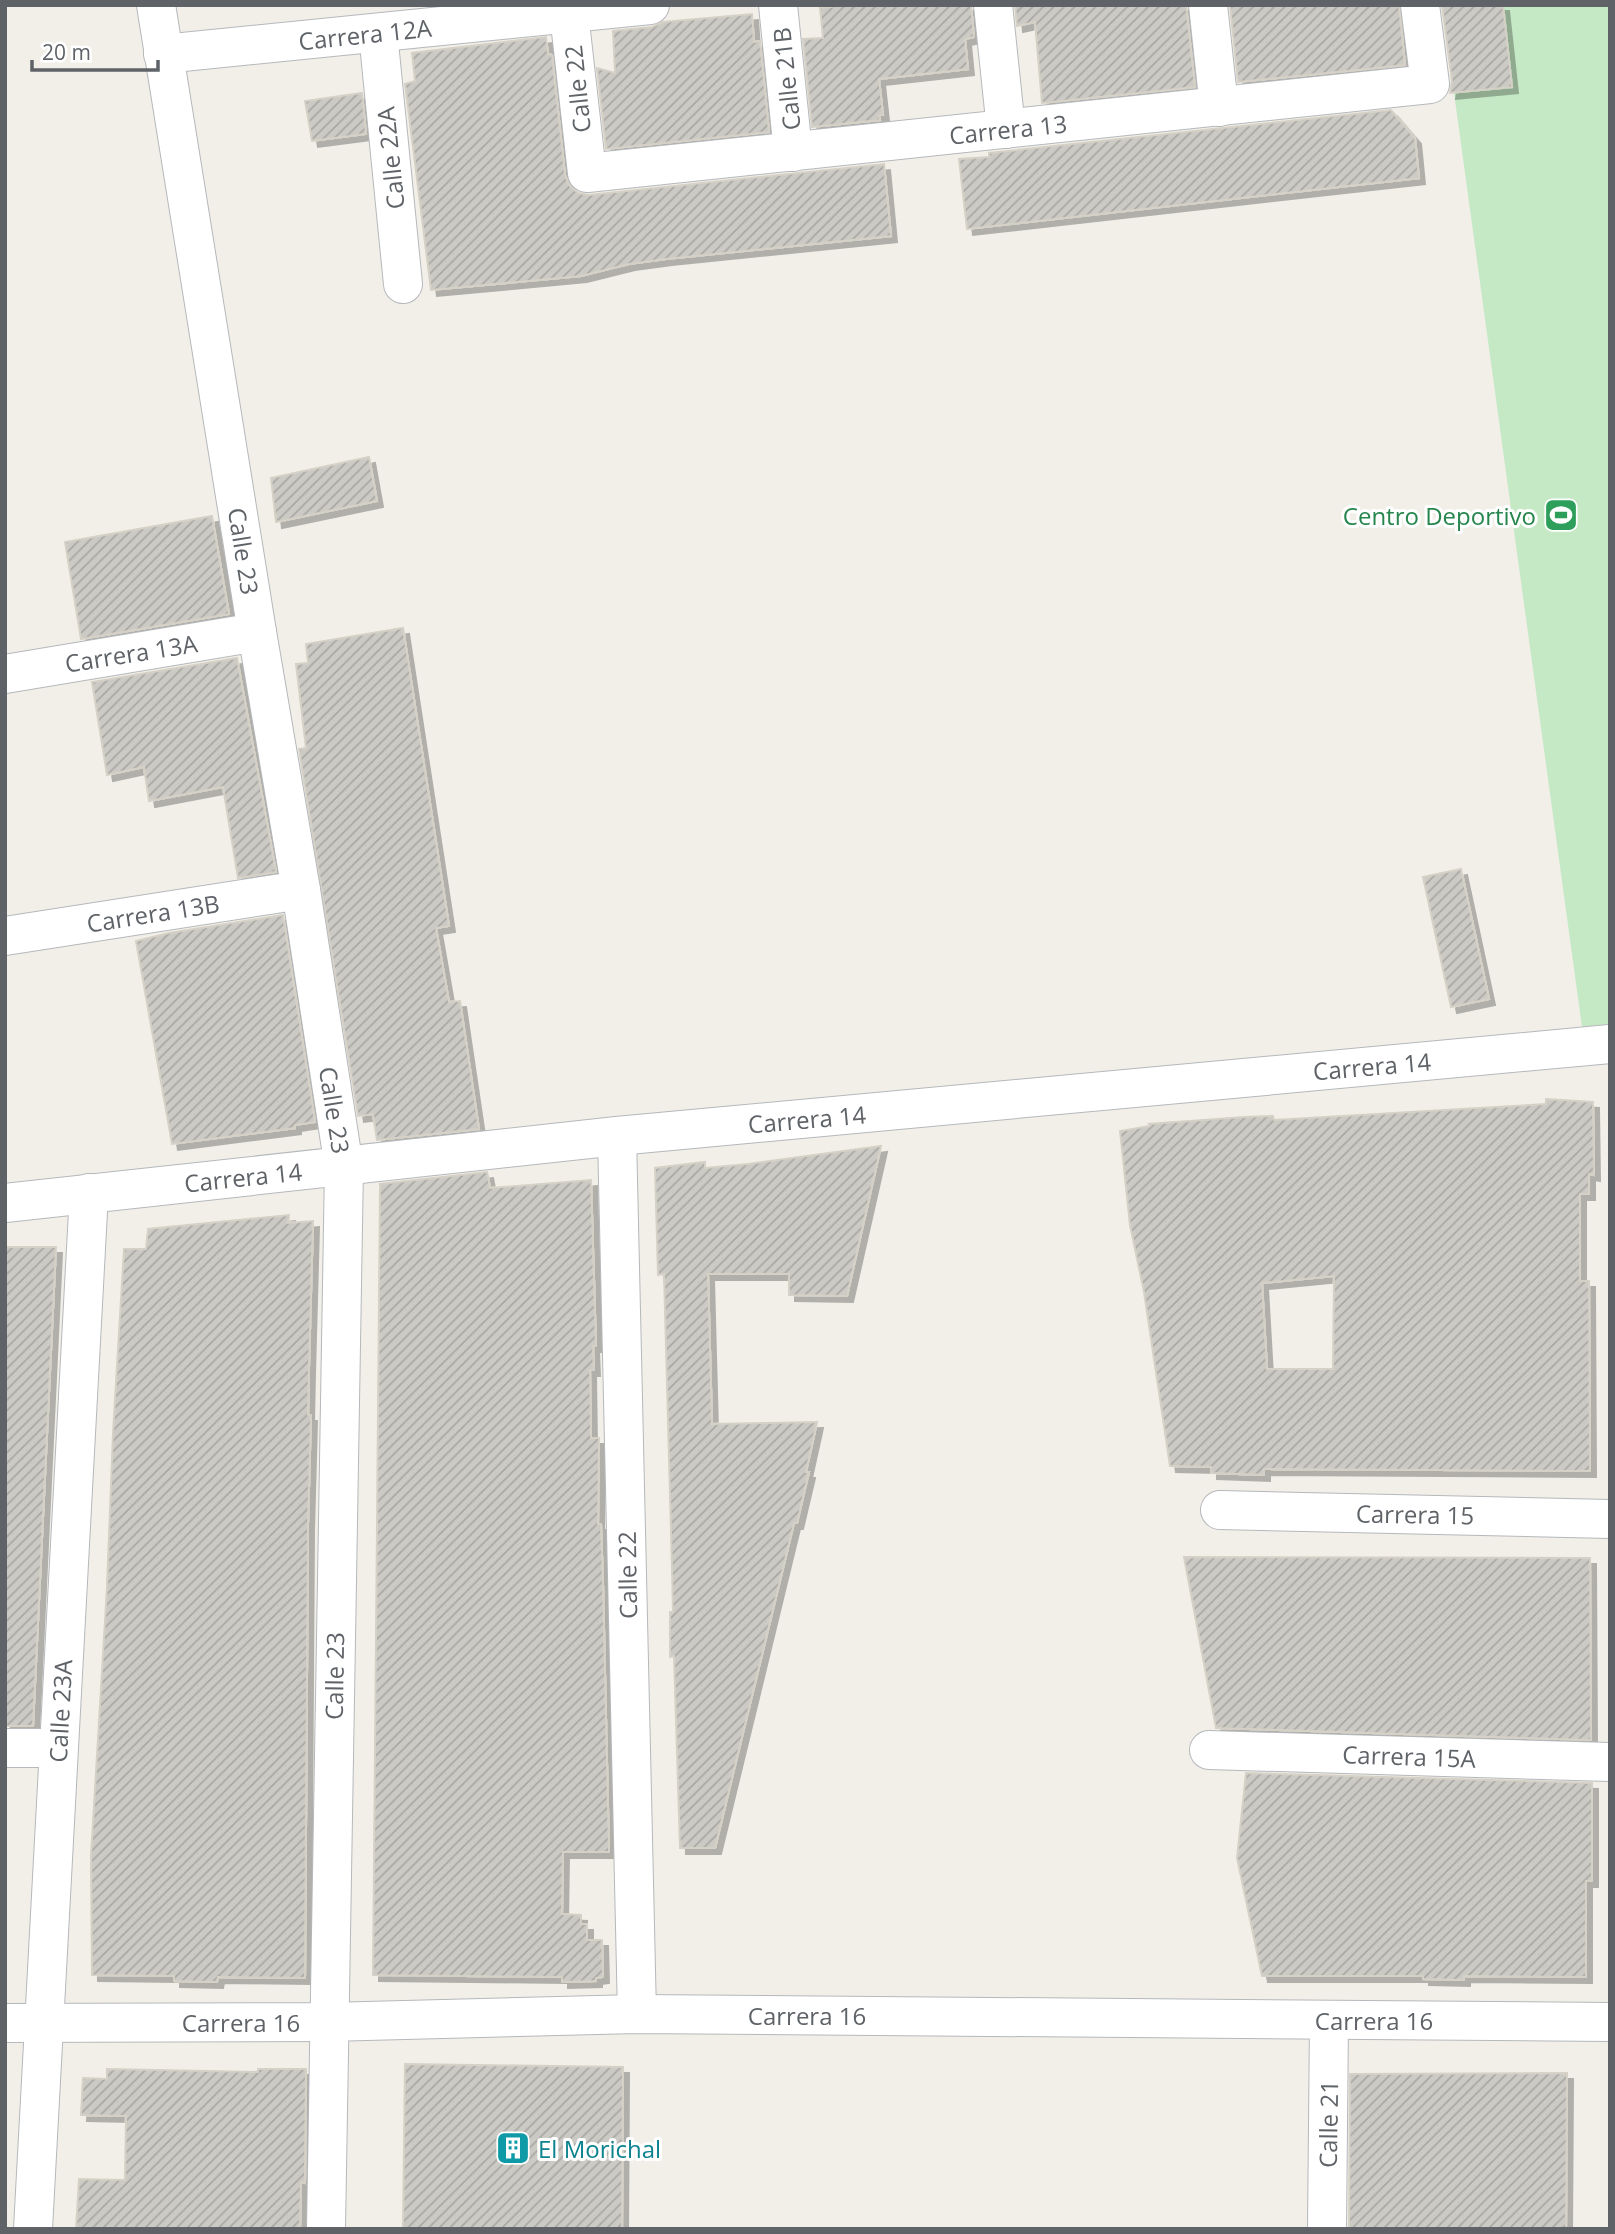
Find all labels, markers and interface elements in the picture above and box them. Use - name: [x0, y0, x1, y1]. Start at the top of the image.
- street label: Carrera 12A: [297, 11, 434, 57]
- street label: Calle 21B: [764, 26, 808, 132]
- scale bar: [32, 28, 158, 72]
- text: 20 m: [42, 38, 91, 66]
- street label: Calle 22: [556, 44, 598, 134]
- street label: Calle 22A: [368, 104, 412, 211]
- street label: Carrera 13: [947, 106, 1069, 152]
- sports icon: Centro Deportivo: [1542, 496, 1580, 534]
- place label: Centro Deportivo: [1343, 499, 1536, 532]
- street label: Calle 23: [221, 505, 267, 597]
- street label: Carrera 13A: [62, 626, 200, 680]
- street label: Carrera 13B: [84, 886, 222, 940]
- street label: Carrera 14: [1312, 1044, 1433, 1088]
- street label: Calle 23: [312, 1064, 358, 1156]
- street label: Carrera 14: [747, 1097, 868, 1141]
- street label: Carrera 14: [182, 1154, 304, 1200]
- street label: Carrera 15: [1356, 1496, 1474, 1532]
- street label: Calle 22: [610, 1531, 644, 1619]
- street label: Calle 23: [317, 1632, 351, 1720]
- street label: Calle 23A: [41, 1658, 79, 1763]
- street label: Carrera 15A: [1342, 1737, 1477, 1775]
- street label: Carrera 16: [748, 1999, 866, 2032]
- street label: Carrera 16: [1315, 2004, 1433, 2037]
- street label: Carrera 16: [182, 2006, 300, 2039]
- street label: Calle 21: [1311, 2080, 1345, 2168]
- building icon: El Morichal: [494, 2129, 532, 2167]
- place label: El Morichal: [538, 2132, 661, 2165]

